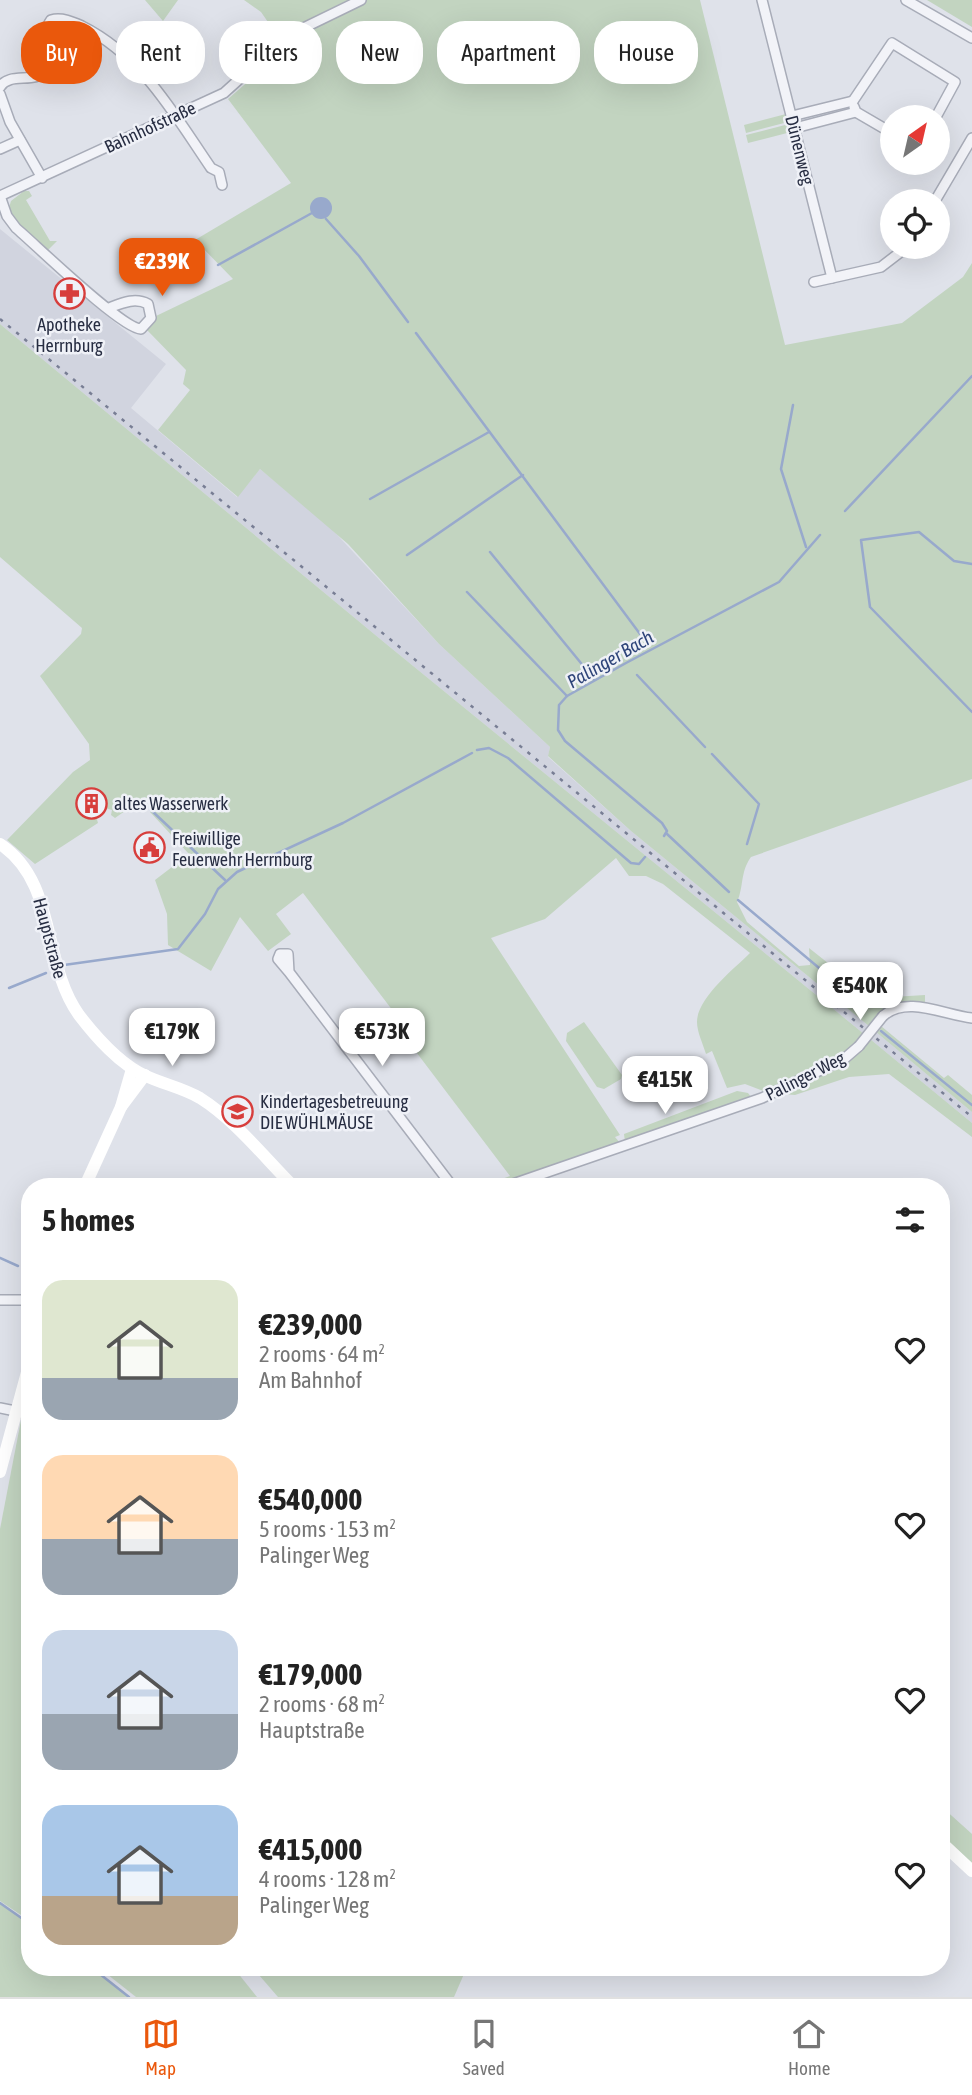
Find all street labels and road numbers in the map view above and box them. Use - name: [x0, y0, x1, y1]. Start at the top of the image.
- street label: Bahnhofstraße: [101, 97, 199, 157]
- street label: Dünenweg: [781, 113, 819, 187]
- street label: Hauptstraße: [29, 895, 71, 981]
- street label: Palinger Weg: [762, 1047, 848, 1105]

